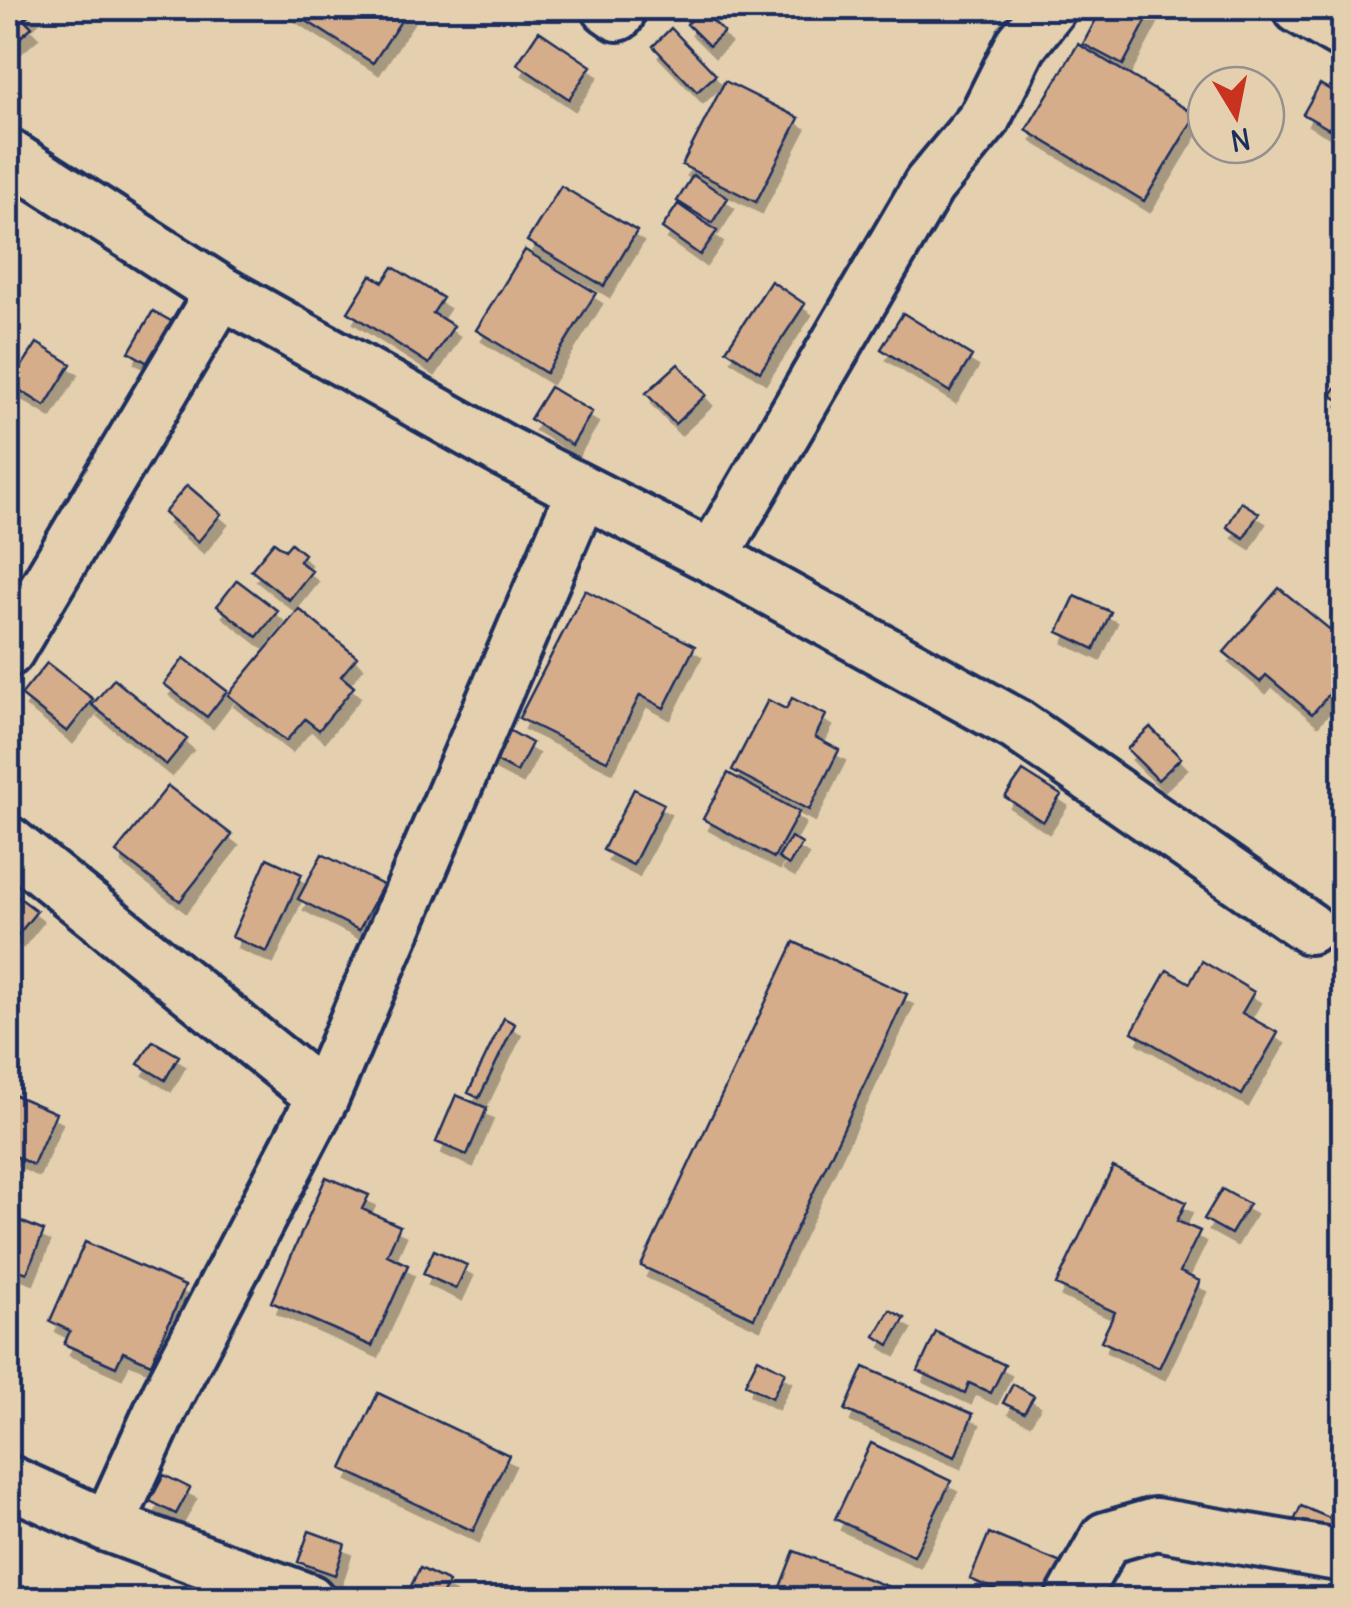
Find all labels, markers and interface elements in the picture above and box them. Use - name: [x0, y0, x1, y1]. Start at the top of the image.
- north arrow: [1186, 65, 1286, 165]
- text: N: [1228, 120, 1253, 159]

